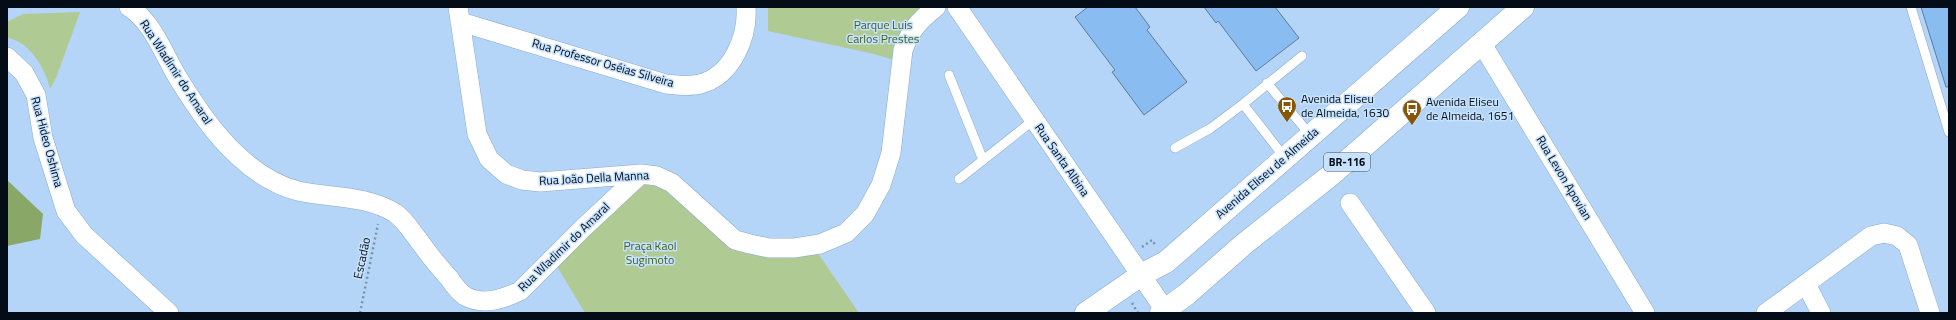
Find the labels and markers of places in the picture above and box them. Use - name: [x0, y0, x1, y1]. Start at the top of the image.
- place label: Avenida Eliseu de Almeida, 1630: [1301, 89, 1390, 122]
- place label: Avenida Eliseu de Almeida, 1651: [1426, 92, 1514, 125]
- bus stop icon: Avenida Eliseu de Almeida, 1630: [1276, 95, 1298, 123]
- bus stop icon: Avenida Eliseu de Almeida, 1651: [1401, 98, 1423, 126]

